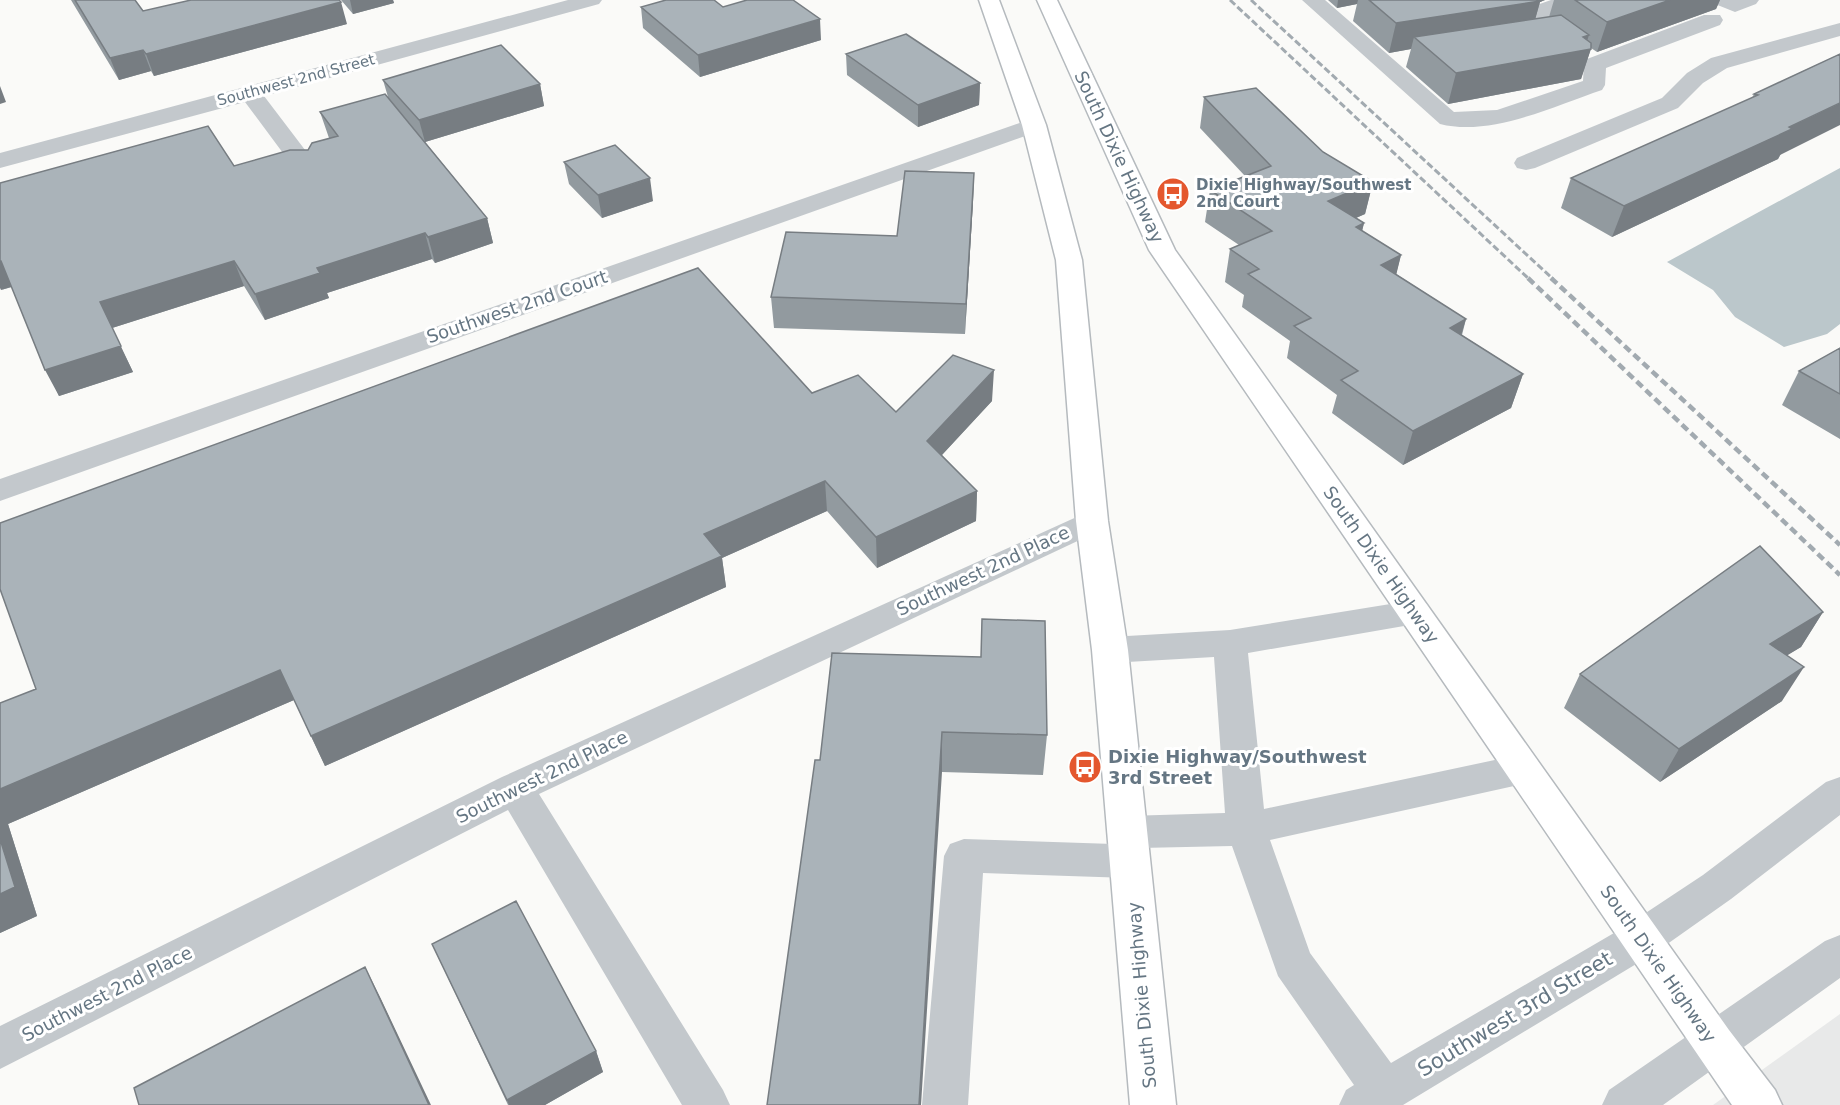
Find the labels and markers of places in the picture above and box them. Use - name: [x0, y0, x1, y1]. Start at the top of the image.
- bus stop icon: Dixie Highway/Southwest 2nd Court: [1155, 176, 1191, 212]
- place label: Dixie Highway/Southwest 2nd Court: [1196, 176, 1411, 211]
- place label: Dixie Highway/Southwest 3rd Street: [1108, 746, 1367, 788]
- bus stop icon: Dixie Highway/Southwest 3rd Street: [1067, 749, 1103, 785]

